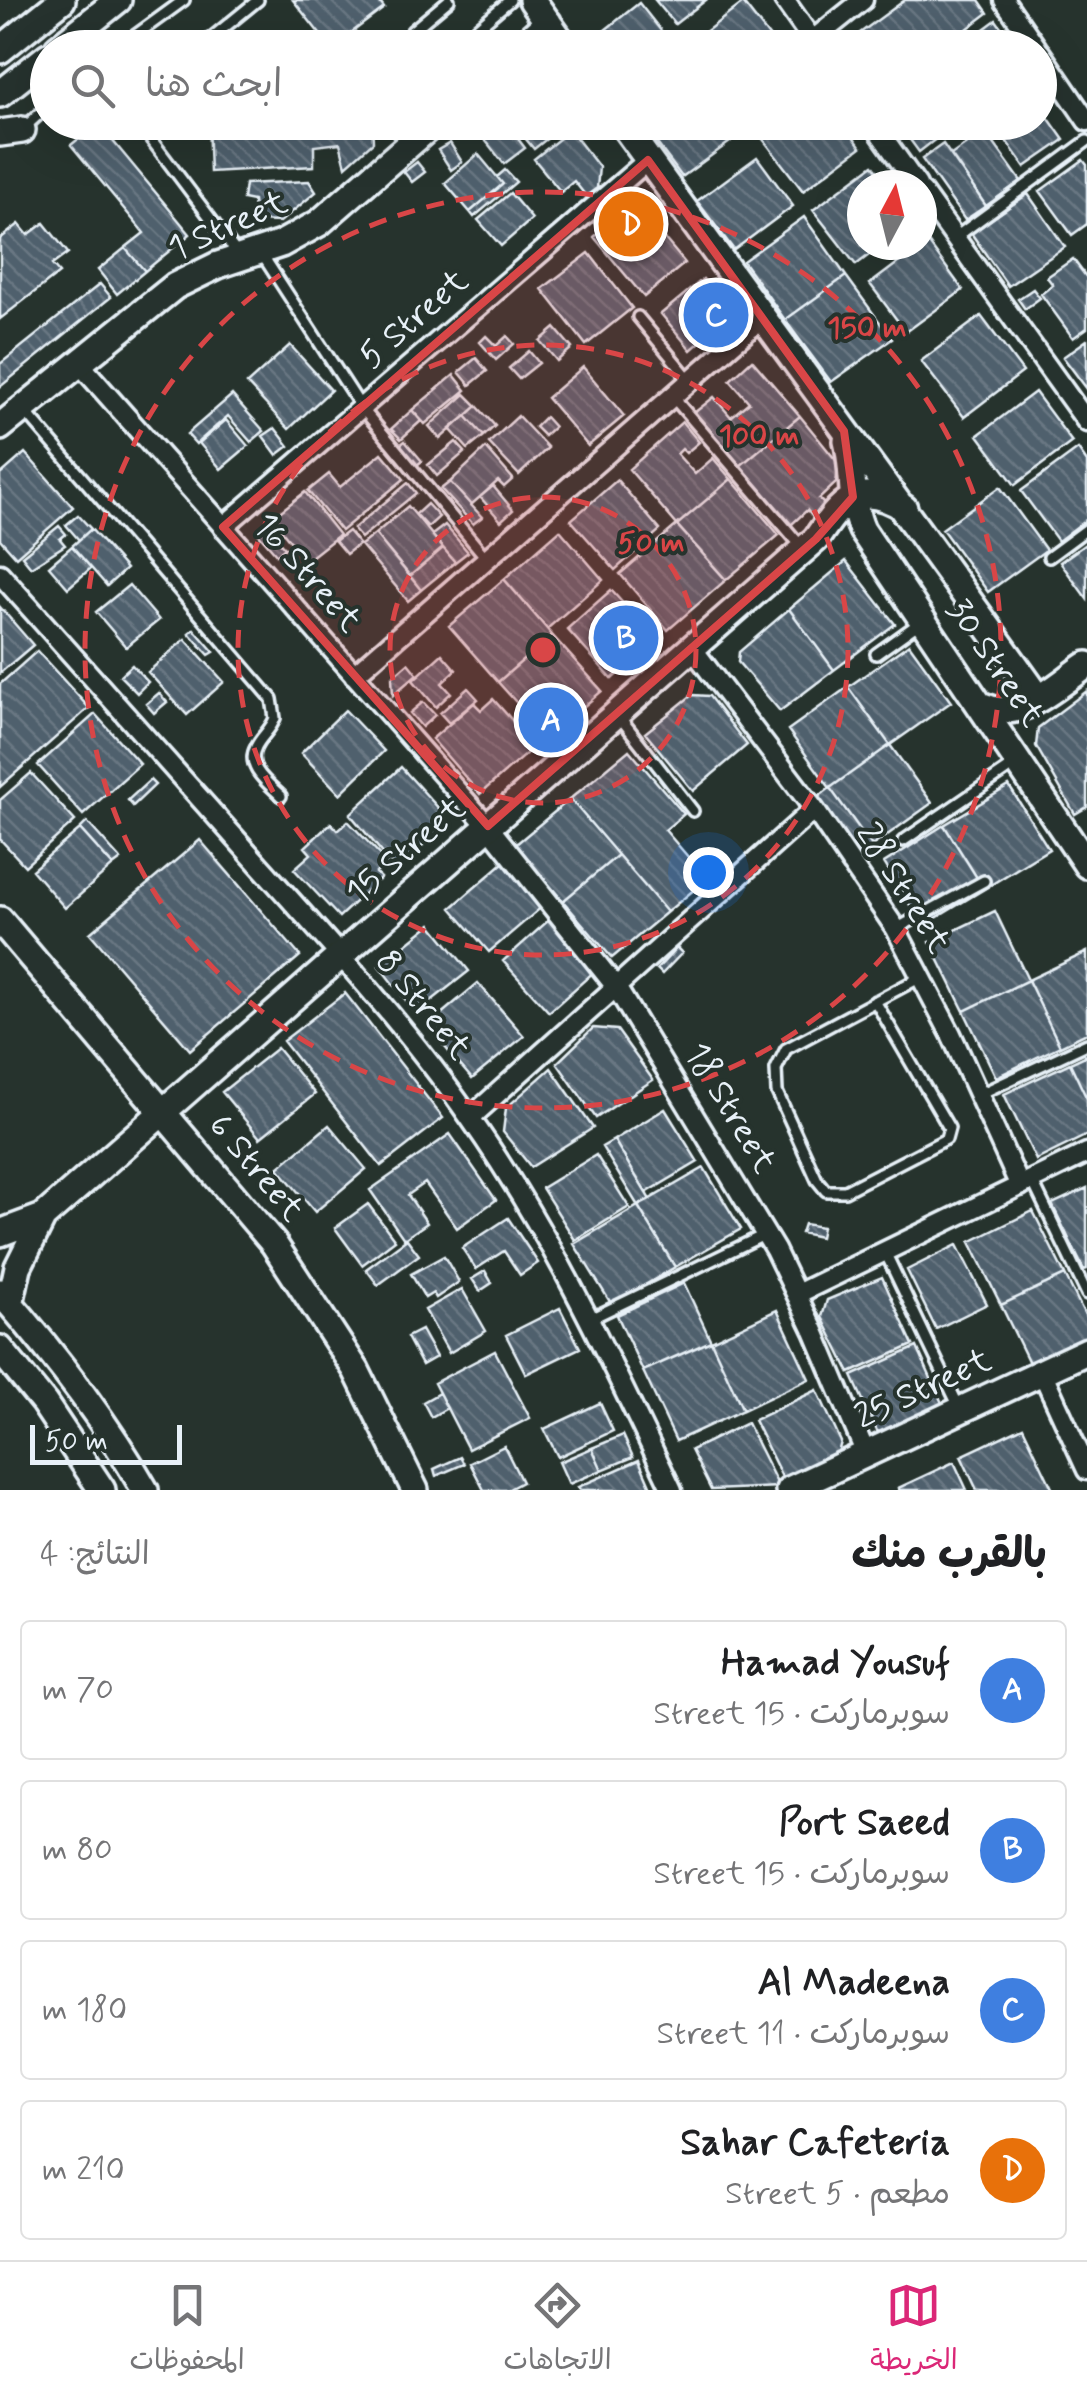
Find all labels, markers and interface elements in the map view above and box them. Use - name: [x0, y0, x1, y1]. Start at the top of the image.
- search box: [30, 30, 1057, 140]
- icon: search: [65, 58, 120, 113]
- text: ابحث هنا: [145, 61, 282, 110]
- north arrow: [847, 170, 937, 260]
- street label: 1 Street: [161, 179, 295, 272]
- pin: D: [598, 186, 664, 262]
- street label: 5 Street: [350, 259, 479, 379]
- pin: C: [684, 278, 748, 352]
- text: 150 m: [827, 309, 907, 348]
- text: 100 m: [719, 417, 799, 456]
- street label: 16 Street: [242, 503, 372, 643]
- text: 50 m: [617, 524, 685, 563]
- street label: 30 Street: [935, 590, 1055, 737]
- pin: B: [594, 600, 658, 676]
- centre of rings: [525, 632, 561, 668]
- pin: A: [518, 682, 584, 758]
- street label: 15 Street: [337, 786, 476, 916]
- street label: 28 Street: [845, 814, 961, 962]
- your location: [683, 847, 734, 898]
- street label: 8 Street: [364, 940, 482, 1070]
- street label: 18 Street: [673, 1034, 787, 1182]
- street label: 6 Street: [197, 1104, 315, 1232]
- street label: 25 Street: [847, 1337, 999, 1441]
- scale bar: [30, 1420, 182, 1464]
- text: 50 m: [45, 1424, 108, 1461]
- text: بالقرب منك: [851, 1528, 1047, 1583]
- text: النتائج: 4: [40, 1534, 150, 1576]
- text: Hamad Yousuf: [721, 1639, 950, 1688]
- text: 70 m: [42, 1669, 114, 1711]
- text: A: [1002, 1669, 1023, 1711]
- text: سوبرماركت · 15 Street: [653, 1693, 950, 1735]
- text: Port Saeed: [779, 1799, 950, 1848]
- text: 80 m: [42, 1829, 112, 1871]
- text: B: [1002, 1829, 1023, 1871]
- text: سوبرماركت · 15 Street: [653, 1853, 950, 1895]
- text: Al Madeena: [758, 1959, 950, 2008]
- text: 180 m: [42, 1989, 127, 2031]
- text: C: [1001, 1989, 1024, 2031]
- text: سوبرماركت · 11 Street: [656, 2013, 950, 2055]
- text: Sahar Cafeteria: [680, 2119, 950, 2168]
- text: 210 m: [42, 2149, 125, 2191]
- text: D: [1001, 2149, 1024, 2191]
- text: مطعم · 5 Street: [725, 2173, 950, 2215]
- tab: المحفوظات: [129, 2278, 245, 2384]
- tab: الاتجاهات: [503, 2278, 612, 2384]
- tab: الخريطة: [870, 2278, 958, 2384]

